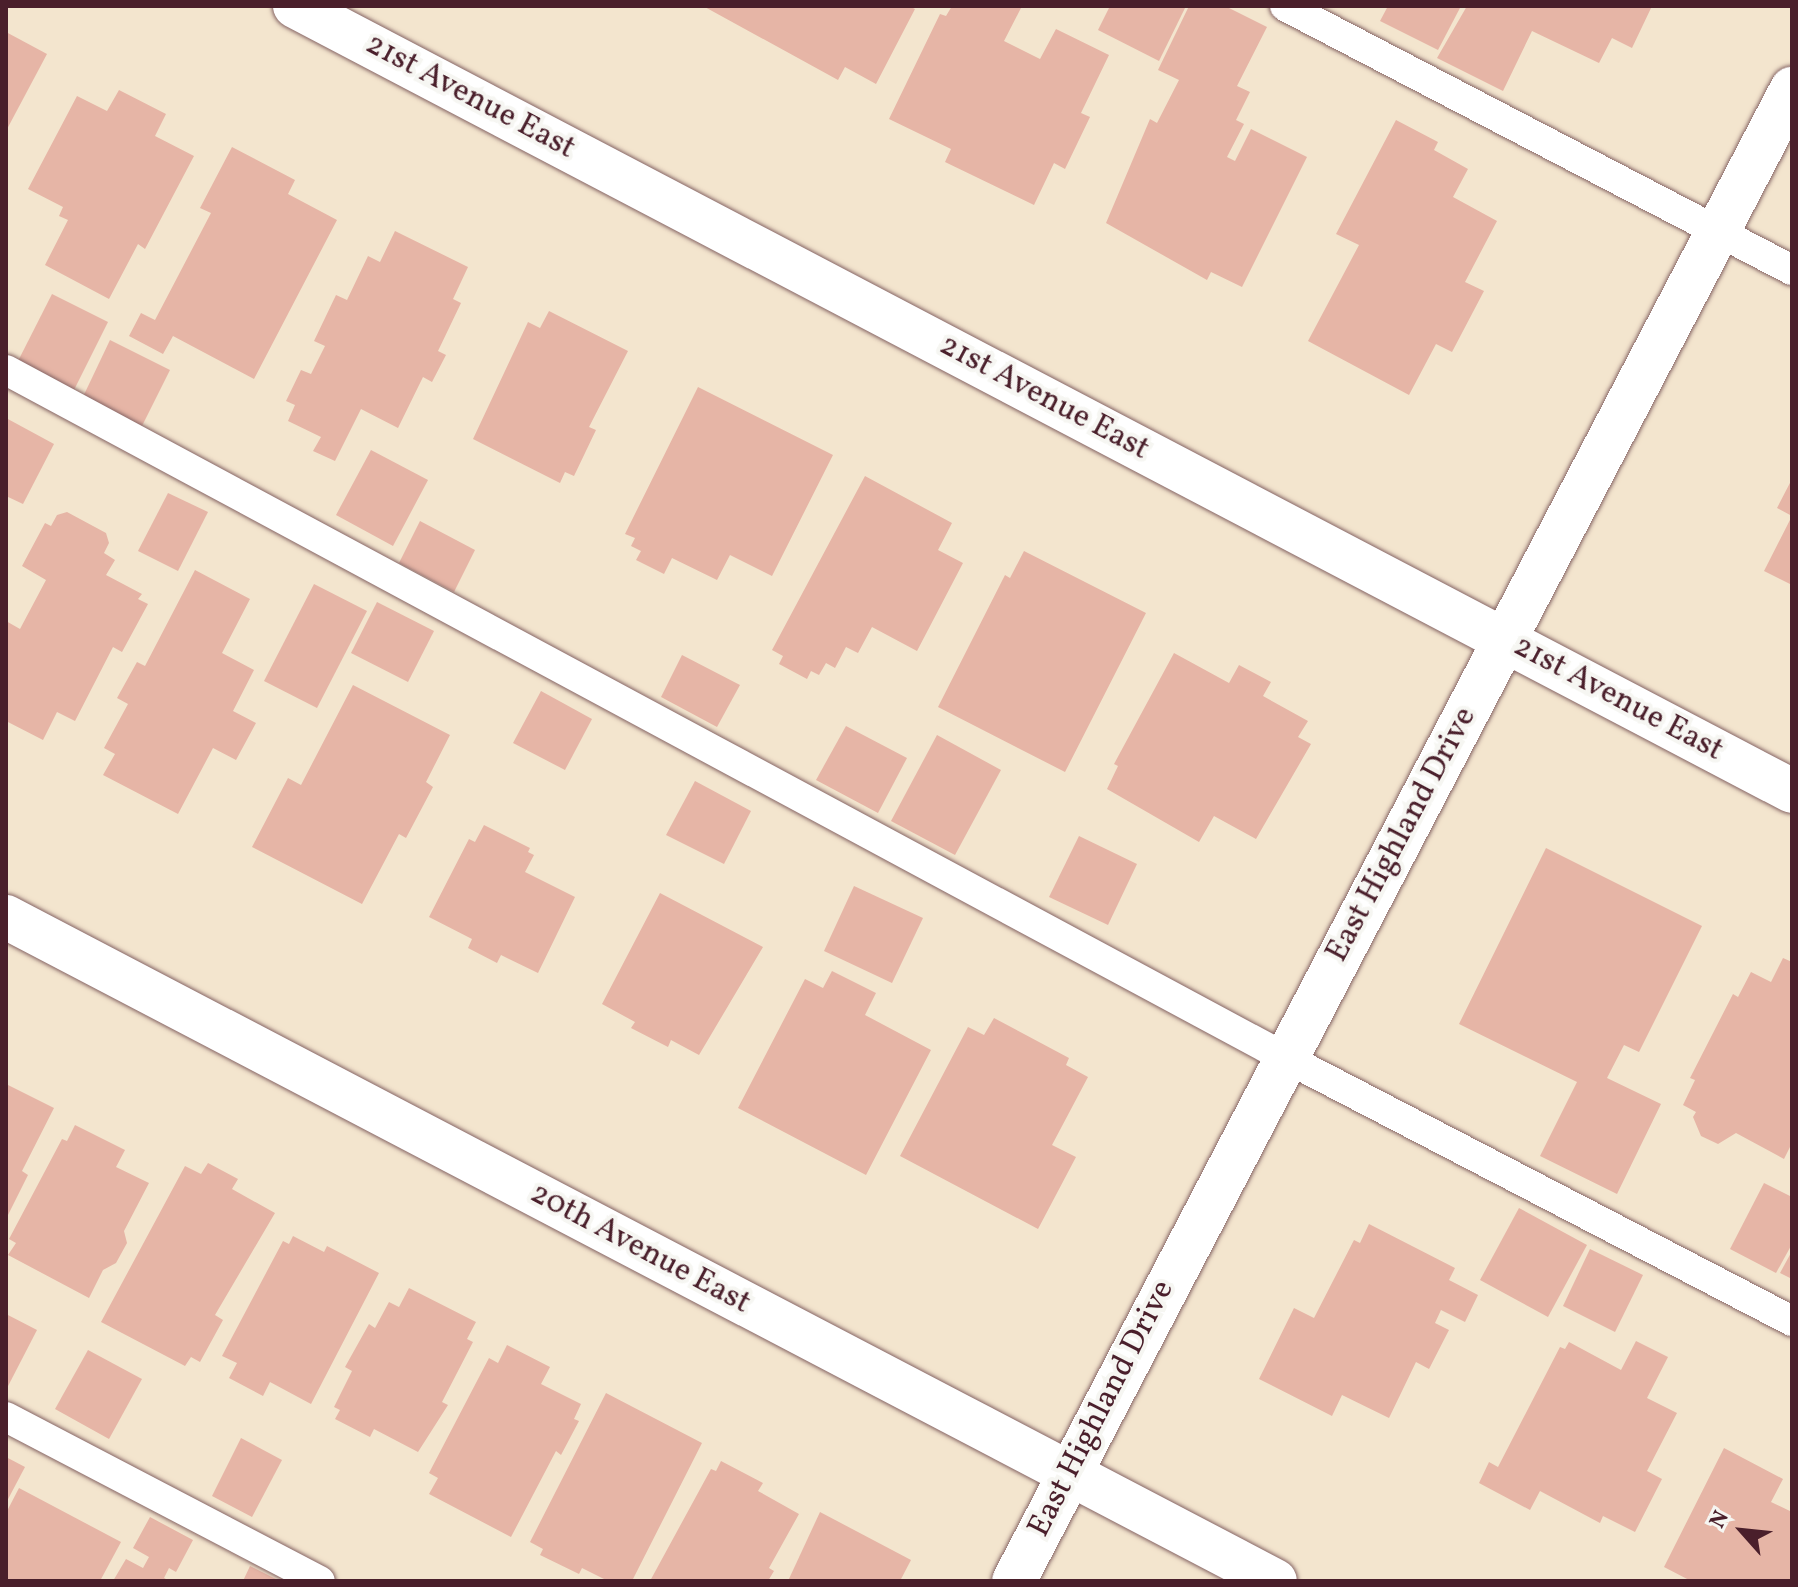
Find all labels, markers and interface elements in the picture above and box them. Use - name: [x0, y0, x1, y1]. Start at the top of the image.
- street label: 21st Avenue East: [359, 26, 581, 168]
- street label: 21st Avenue East: [933, 327, 1155, 469]
- street label: 21st Avenue East: [1507, 628, 1729, 770]
- street label: East Highland Drive: [1319, 701, 1485, 969]
- street label: 20th Avenue East: [523, 1175, 757, 1323]
- street label: East Highland Drive: [1021, 1274, 1183, 1544]
- north arrow: [1702, 1491, 1782, 1571]
- text: N: [1703, 1506, 1738, 1534]

